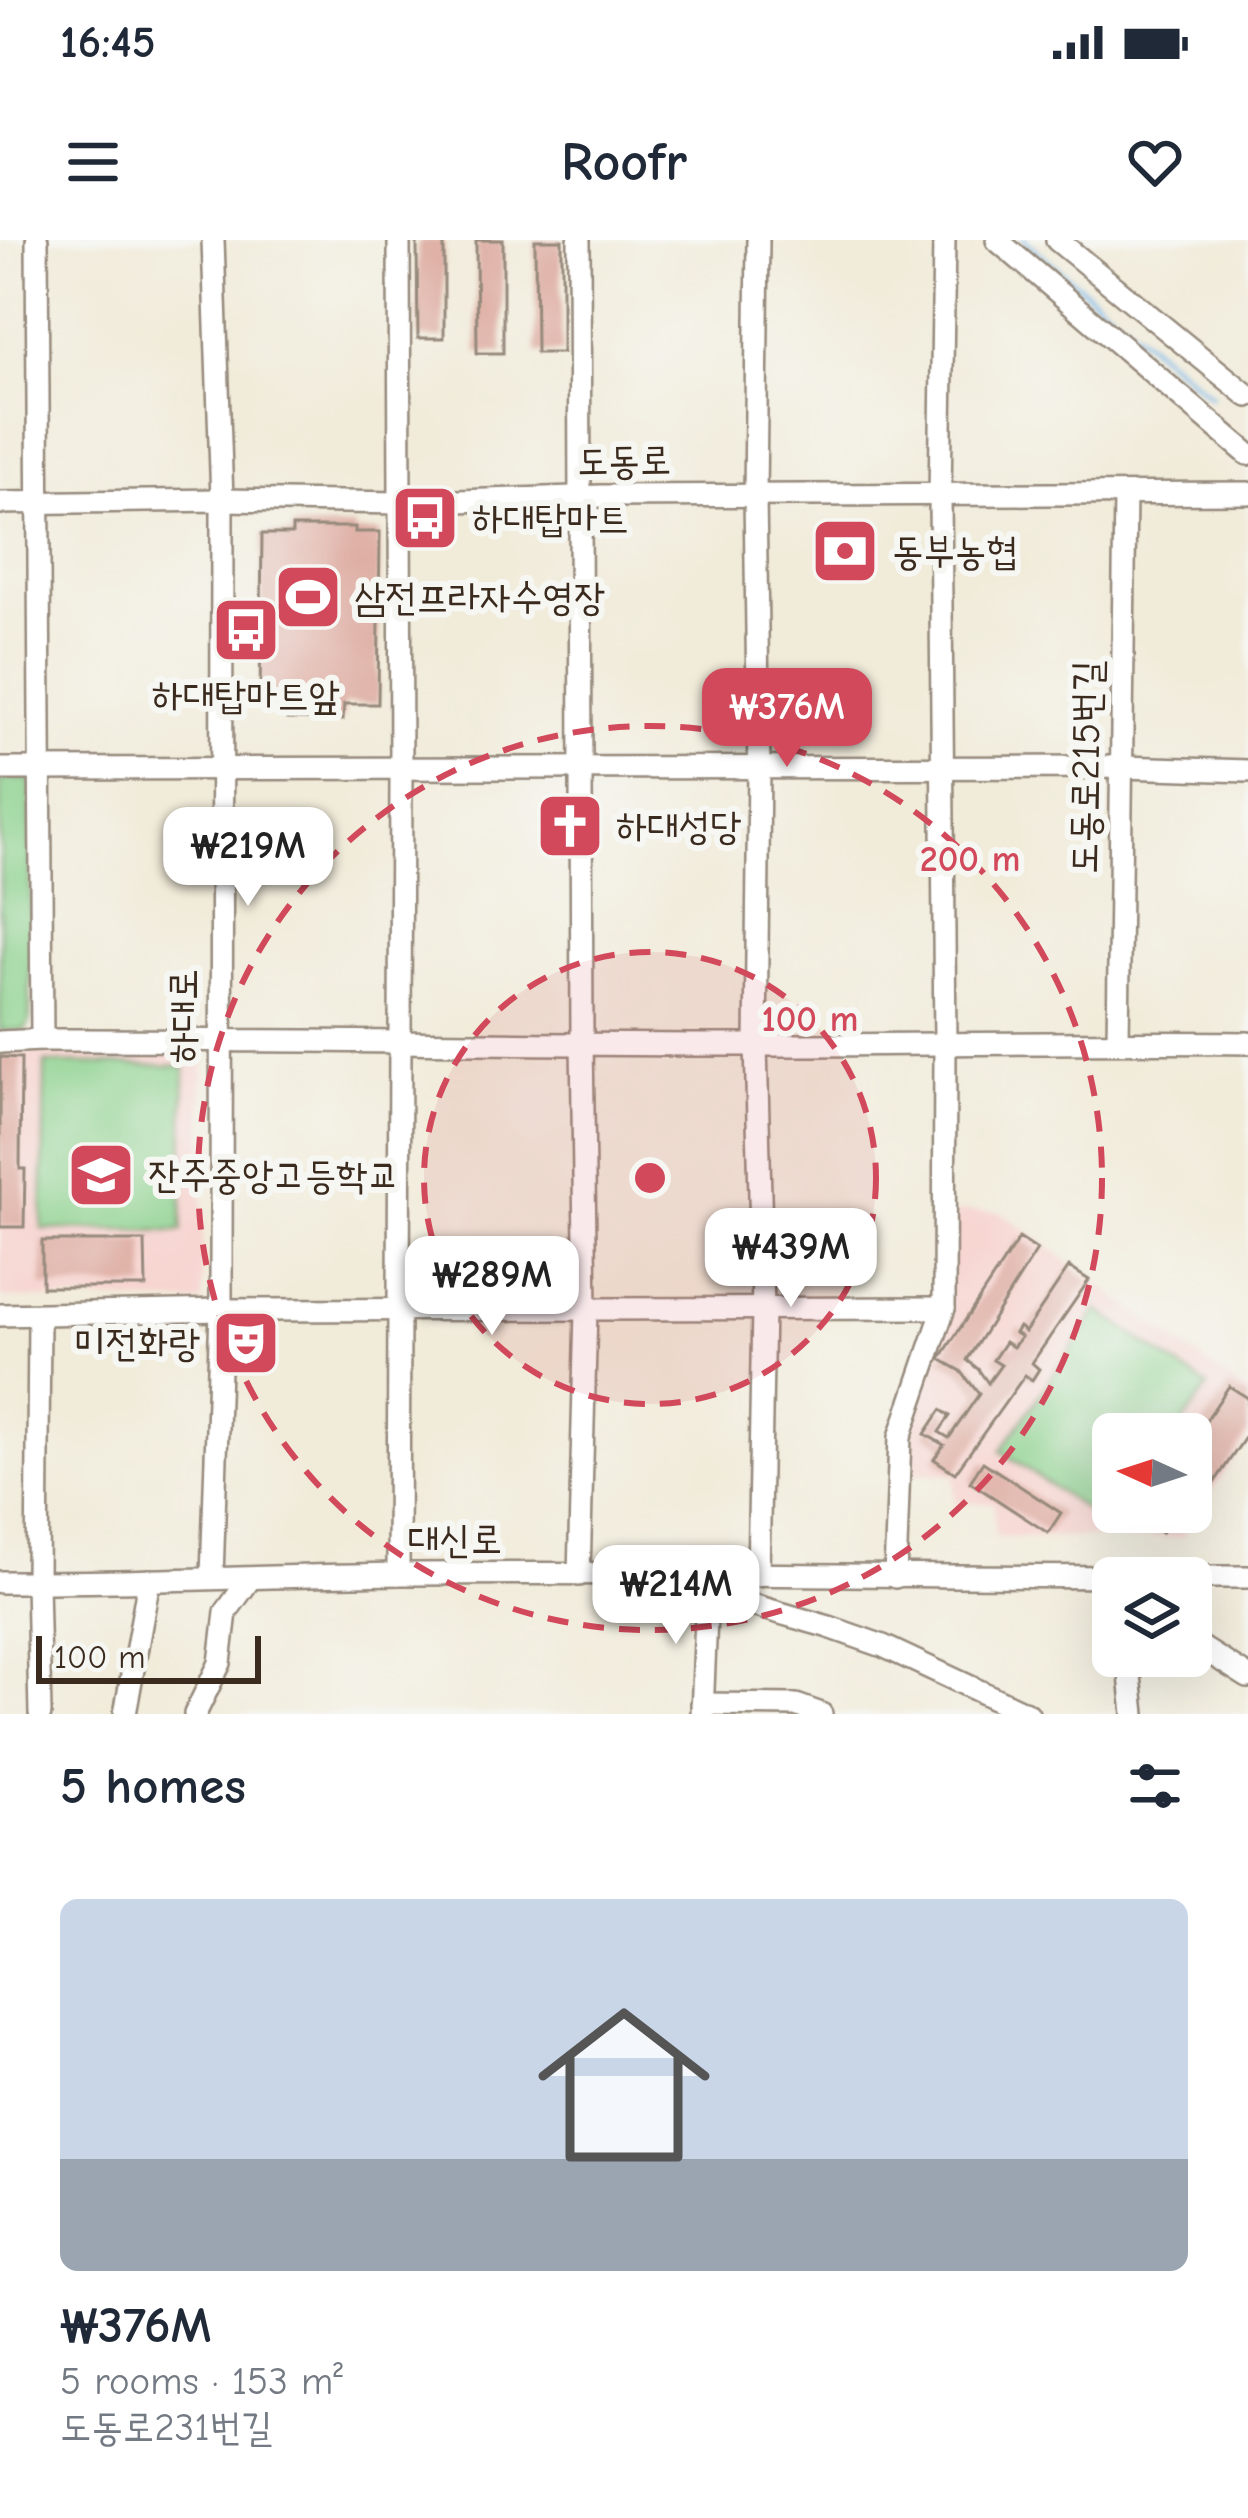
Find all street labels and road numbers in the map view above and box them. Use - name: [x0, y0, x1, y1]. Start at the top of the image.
- street label: 도동로: [577, 438, 671, 484]
- street label: 도동로215번길: [1062, 660, 1110, 874]
- street label: 하대로: [161, 969, 206, 1063]
- street label: 대신로: [408, 1517, 502, 1562]

